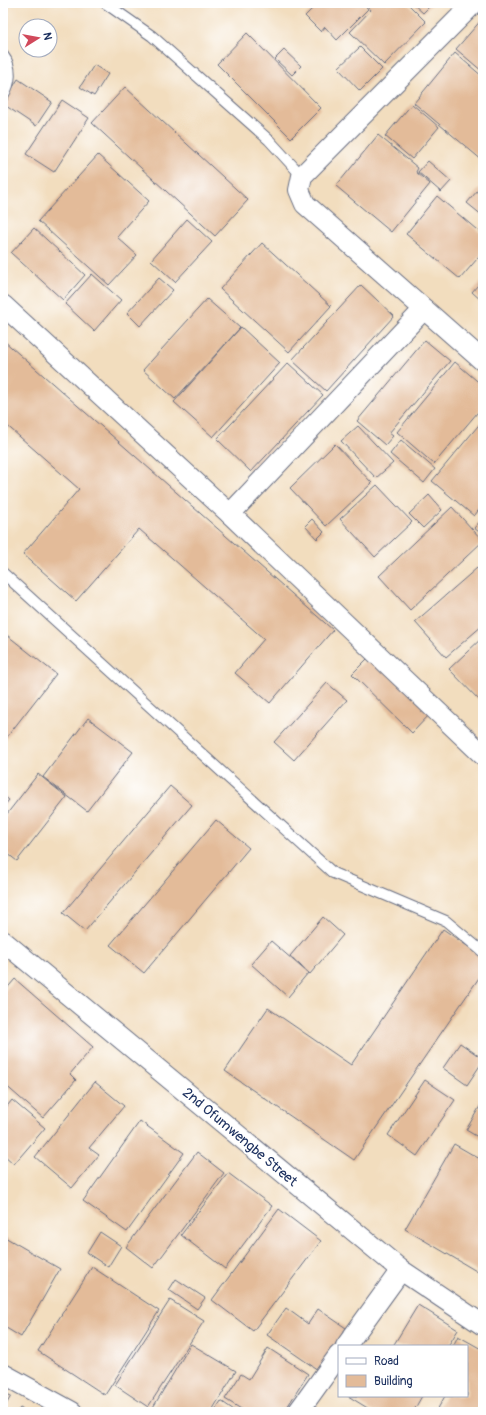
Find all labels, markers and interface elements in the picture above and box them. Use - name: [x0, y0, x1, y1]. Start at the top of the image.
- north arrow: [18, 18, 58, 58]
- text: N: [40, 31, 55, 42]
- street label: 2nd Ofumwengbe Street: [179, 1084, 301, 1190]
- legend: [338, 1345, 468, 1397]
- text: Road: [374, 1354, 399, 1369]
- text: Building: [374, 1374, 413, 1389]

